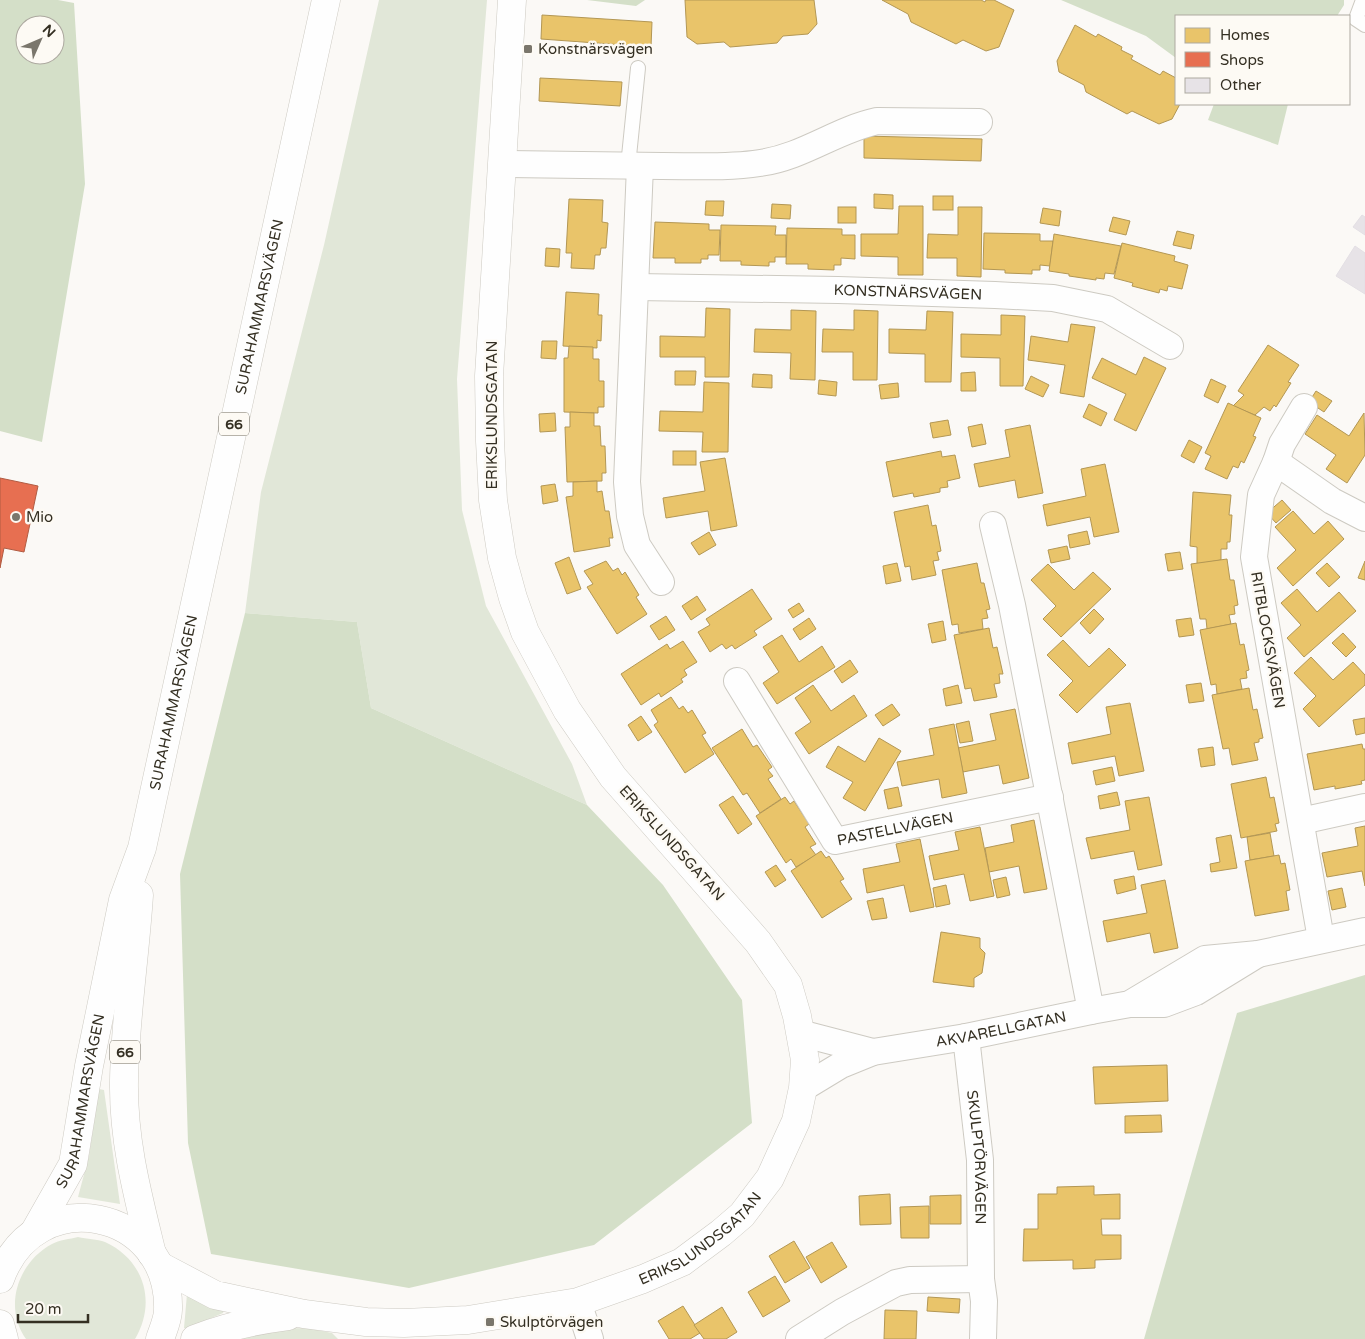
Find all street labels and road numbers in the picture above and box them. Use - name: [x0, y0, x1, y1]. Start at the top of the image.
- street label: SURAHAMMARSVÄGEN: [232, 217, 287, 396]
- street label: KONSTNÄRSVÄGEN: [833, 281, 982, 304]
- street label: ERIKSLUNDSGATAN: [483, 340, 501, 490]
- road number: 66: [219, 412, 249, 436]
- street label: RITBLOCKSVÄGEN: [1247, 570, 1289, 710]
- street label: SURAHAMMARSVÄGEN: [146, 613, 201, 792]
- street label: ERIKSLUNDSGATAN: [615, 782, 729, 904]
- street label: PASTELLVÄGEN: [835, 808, 955, 849]
- street label: AKVARELLGATAN: [934, 1007, 1068, 1051]
- street label: SURAHAMMARSVÄGEN: [52, 1012, 108, 1191]
- road number: 66: [110, 1040, 140, 1064]
- street label: SKULPTÖRVÄGEN: [963, 1089, 990, 1225]
- street label: ERIKSLUNDSGATAN: [636, 1188, 765, 1289]

